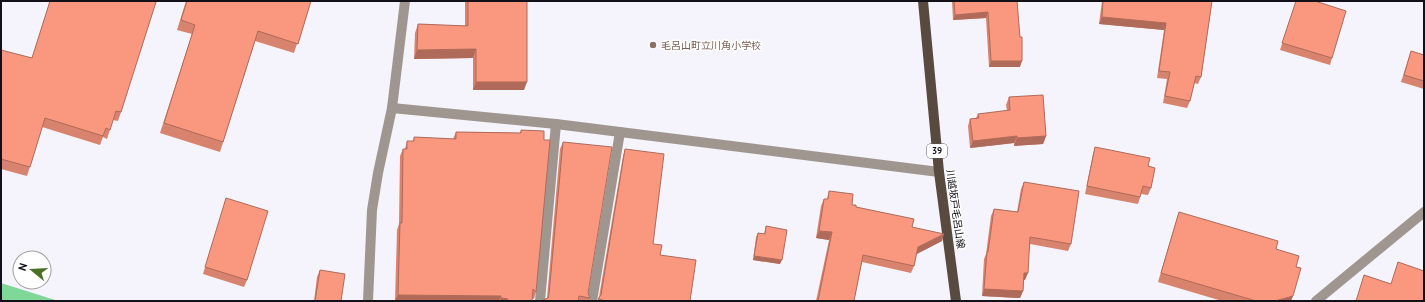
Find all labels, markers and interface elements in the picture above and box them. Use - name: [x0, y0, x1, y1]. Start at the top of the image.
- place label: 毛呂山町立川角小学校: [661, 39, 761, 52]
- marker: 毛呂山町立川角小学校: [648, 40, 658, 50]
- road number: 39: [927, 144, 947, 158]
- street label: 川越坂戸毛呂山線: [944, 169, 968, 250]
- north arrow: [12, 250, 52, 290]
- text: N: [15, 261, 30, 273]

